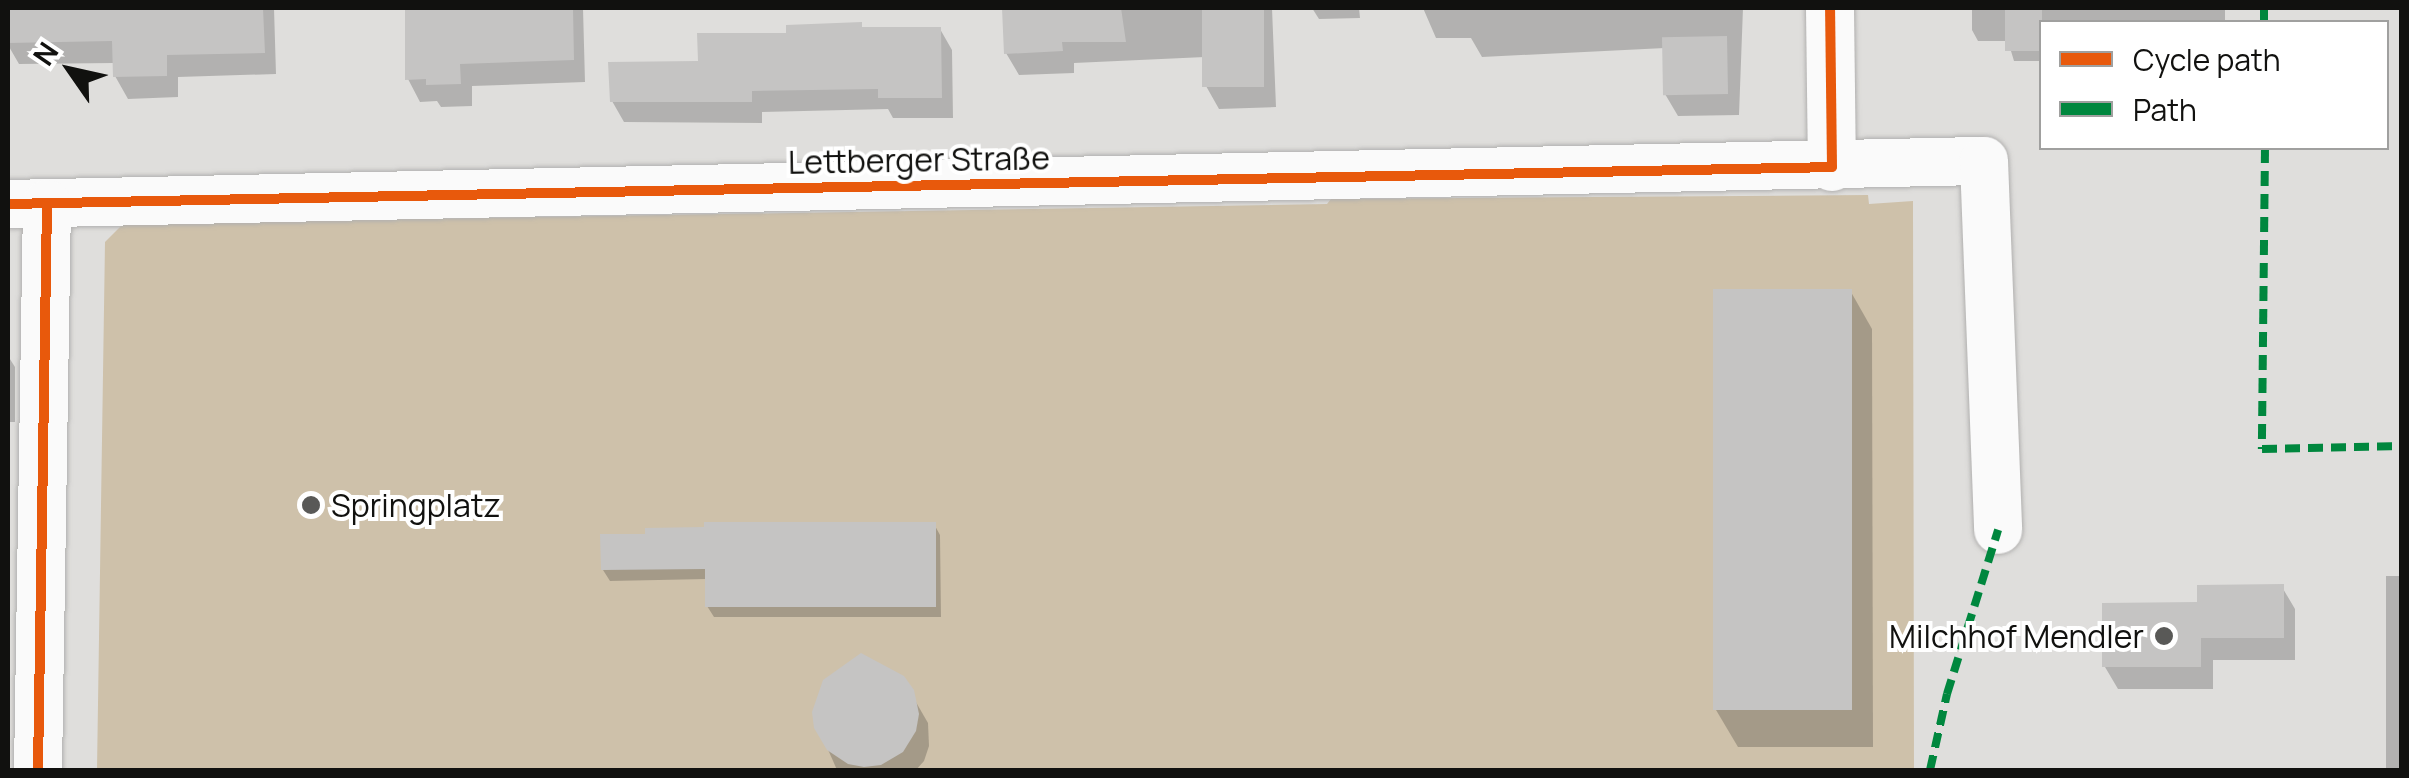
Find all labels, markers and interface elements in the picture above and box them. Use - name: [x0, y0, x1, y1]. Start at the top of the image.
- north arrow: [20, 20, 120, 120]
- legend: [2039, 20, 2389, 150]
- text: N: [24, 34, 66, 72]
- text: Cycle path: [2133, 39, 2281, 80]
- text: Path: [2133, 89, 2197, 130]
- street label: Lettberger Straße: [788, 139, 1050, 181]
- place label: Springplatz: [331, 486, 501, 524]
- marker: Springplatz: [300, 494, 322, 516]
- place label: Milchhof Mendler: [1889, 617, 2144, 655]
- marker: Milchhof Mendler: [2153, 625, 2175, 647]

